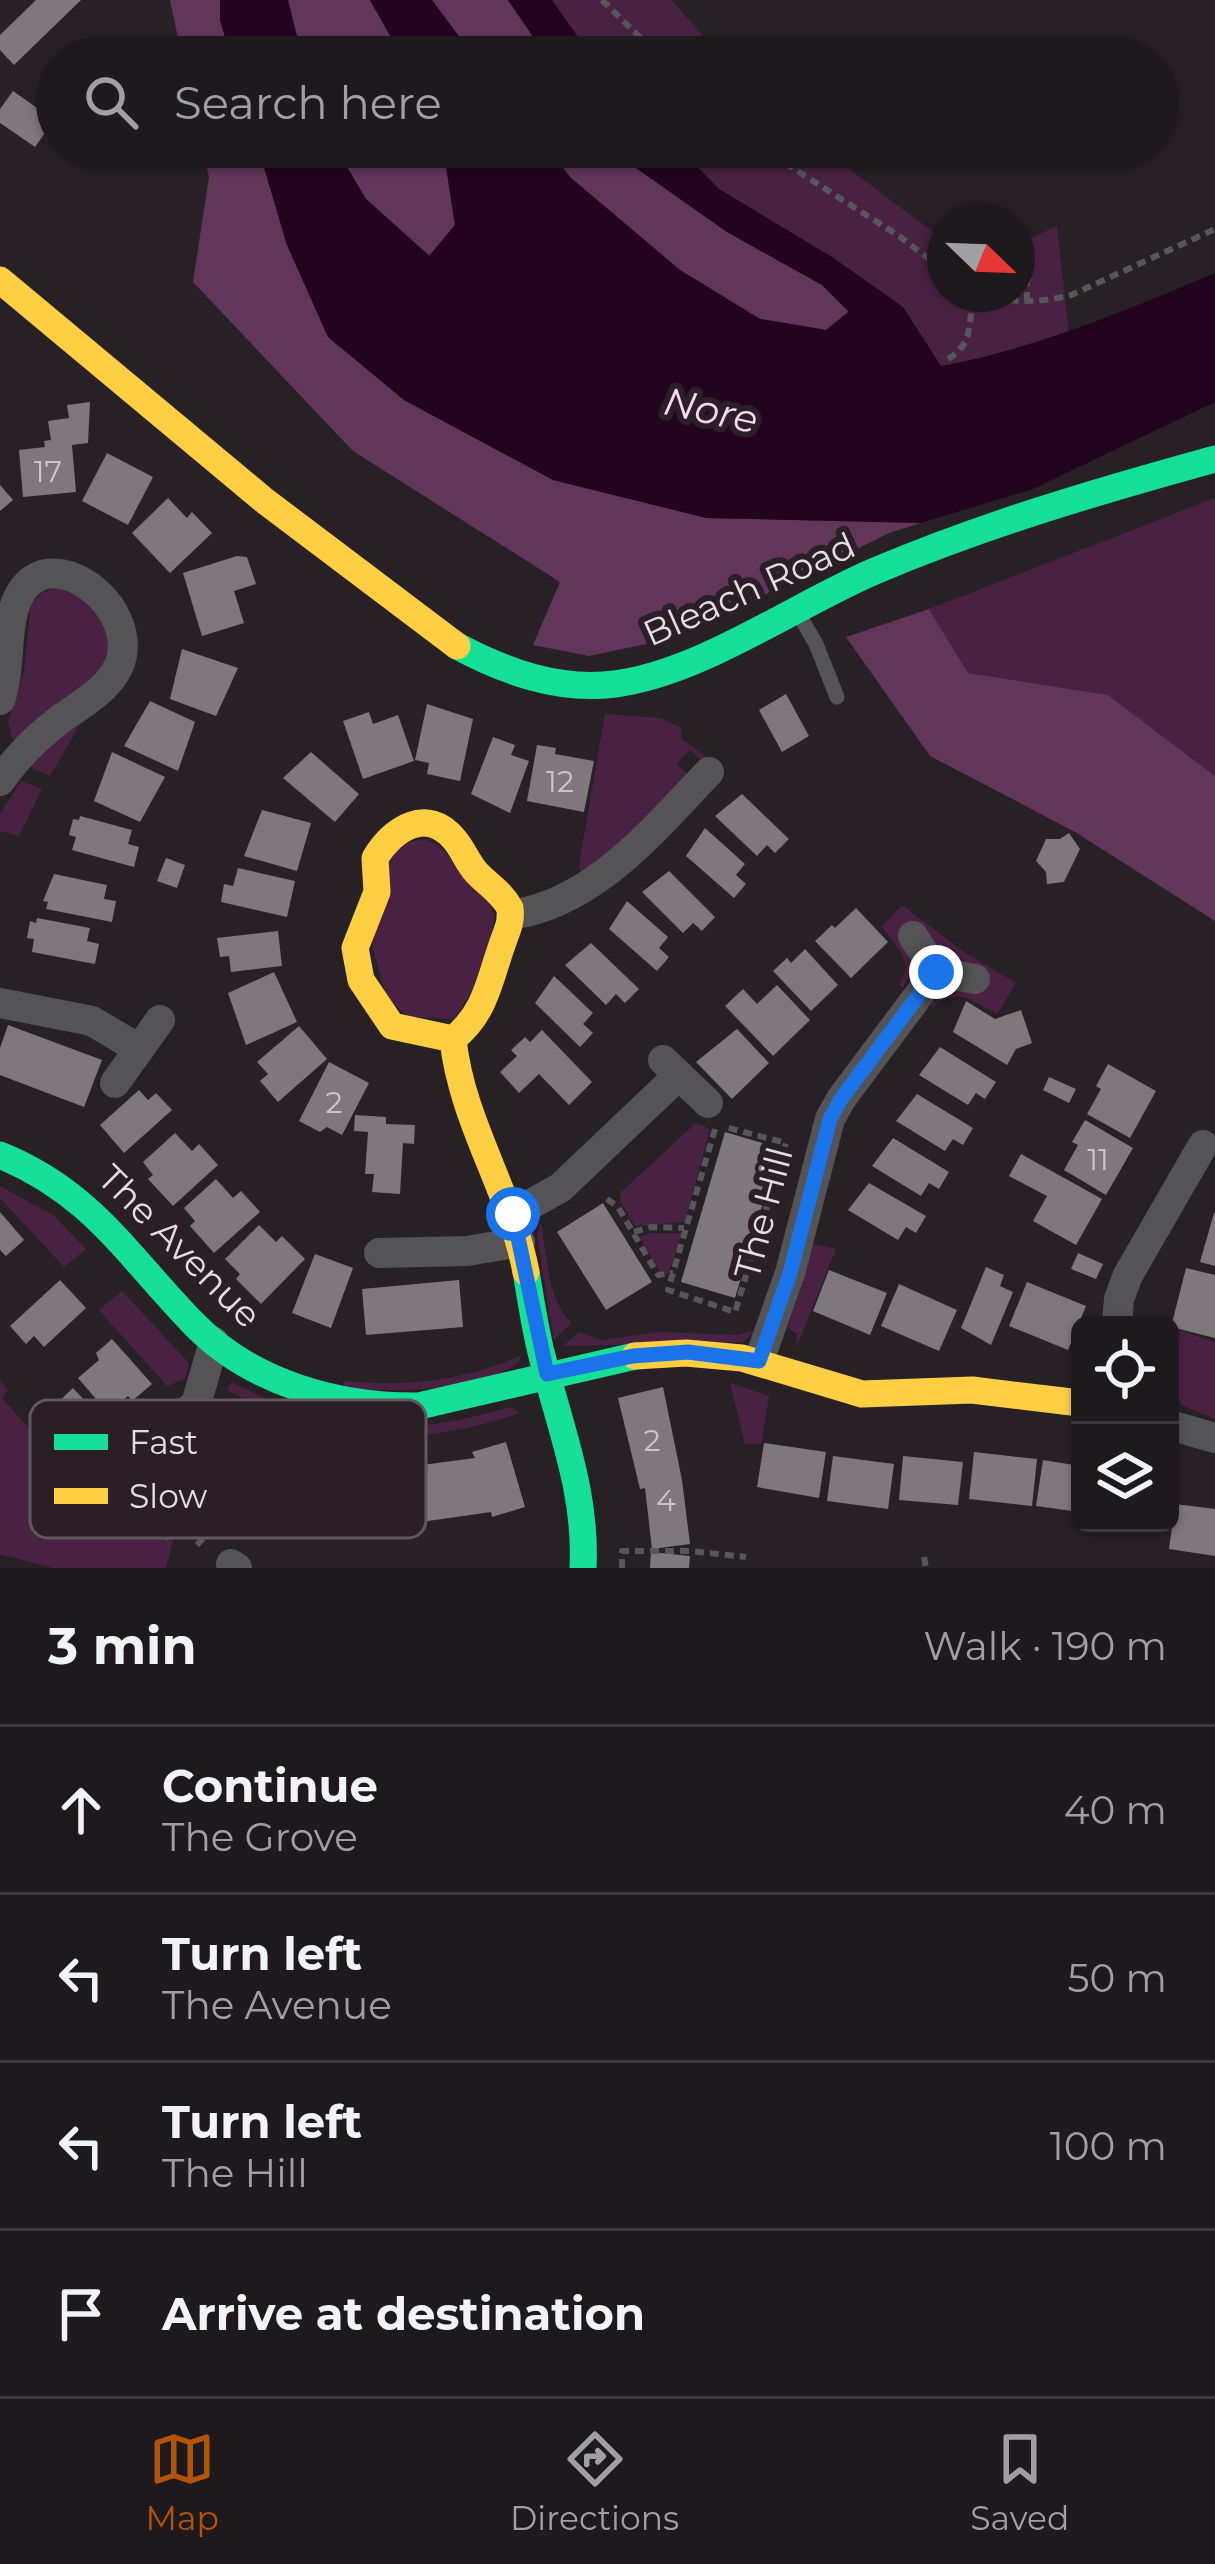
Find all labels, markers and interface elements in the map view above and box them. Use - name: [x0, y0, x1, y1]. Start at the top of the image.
- search box: [36, 36, 1179, 168]
- icon: search: [78, 69, 144, 135]
- text: Search here: [174, 75, 442, 130]
- north arrow: [927, 204, 1035, 312]
- water label: Nore: [660, 377, 762, 443]
- house number: 17: [34, 453, 62, 490]
- street label: Bleach Road: [636, 523, 862, 655]
- house number: 12: [546, 763, 574, 800]
- route end: [909, 945, 963, 999]
- house number: 2: [325, 1084, 343, 1121]
- house number: 11: [1087, 1141, 1109, 1178]
- street label: The Hill: [724, 1142, 802, 1284]
- street label: The Avenue: [89, 1155, 271, 1337]
- route start: [486, 1187, 540, 1241]
- map controls: [1071, 1316, 1179, 1532]
- button: locate: [1071, 1316, 1179, 1424]
- legend: [30, 1400, 426, 1538]
- text: Fast: [129, 1422, 198, 1462]
- house number: 2: [643, 1422, 661, 1459]
- button: layers: [1071, 1424, 1179, 1532]
- text: Slow: [129, 1476, 207, 1516]
- house number: 4: [656, 1482, 676, 1519]
- text: 3 min: [48, 1615, 197, 1677]
- text: Walk · 190 m: [923, 1622, 1167, 1670]
- text: Continue: [162, 1758, 378, 1813]
- icon: ahead: [48, 1777, 114, 1843]
- text: 40 m: [1064, 1786, 1167, 1834]
- text: The Grove: [162, 1813, 358, 1861]
- text: Turn left: [162, 1926, 362, 1981]
- icon: left: [48, 1945, 114, 2011]
- text: 50 m: [1068, 1954, 1167, 2002]
- text: The Avenue: [162, 1981, 392, 2029]
- text: Turn left: [162, 2094, 362, 2149]
- icon: left: [48, 2113, 114, 2179]
- text: 100 m: [1050, 2122, 1167, 2170]
- text: The Hill: [162, 2149, 308, 2197]
- icon: arrive: [48, 2281, 114, 2347]
- text: Arrive at destination: [162, 2286, 645, 2341]
- tab: Map: [146, 2426, 219, 2538]
- tab: Directions: [510, 2426, 679, 2538]
- tab: Saved: [970, 2426, 1069, 2538]

